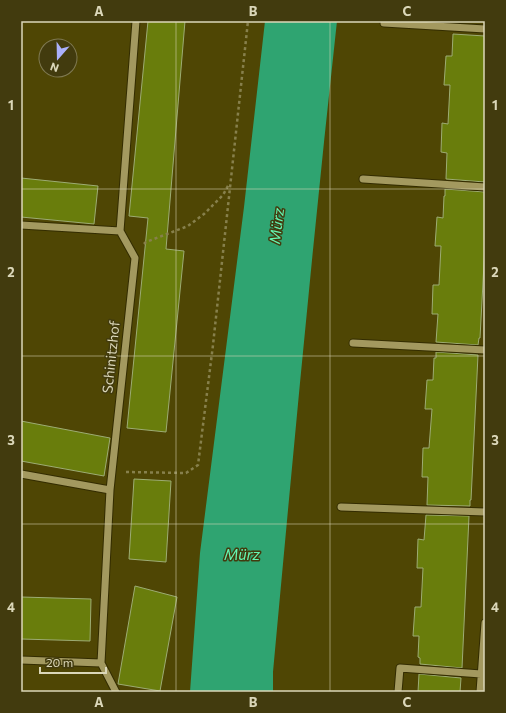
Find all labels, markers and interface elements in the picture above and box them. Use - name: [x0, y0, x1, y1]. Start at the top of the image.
- text: A: [94, 3, 104, 19]
- text: B: [249, 3, 258, 19]
- text: C: [403, 3, 412, 19]
- north arrow: [38, 38, 78, 78]
- text: N: [48, 60, 61, 75]
- text: 1: [8, 97, 14, 113]
- text: 1: [492, 97, 498, 113]
- water label: Mürz: [265, 206, 287, 245]
- text: 2: [7, 264, 15, 280]
- text: 2: [491, 264, 499, 280]
- street label: Schinitzhof: [98, 319, 123, 394]
- text: 3: [7, 432, 15, 448]
- text: 3: [491, 432, 499, 448]
- water label: Mürz: [224, 545, 261, 563]
- text: 4: [7, 599, 15, 615]
- text: 4: [491, 599, 499, 615]
- scale bar: [40, 649, 106, 675]
- text: 20 m: [46, 655, 73, 669]
- text: A: [94, 694, 104, 710]
- text: B: [249, 694, 258, 710]
- text: C: [403, 694, 412, 710]

